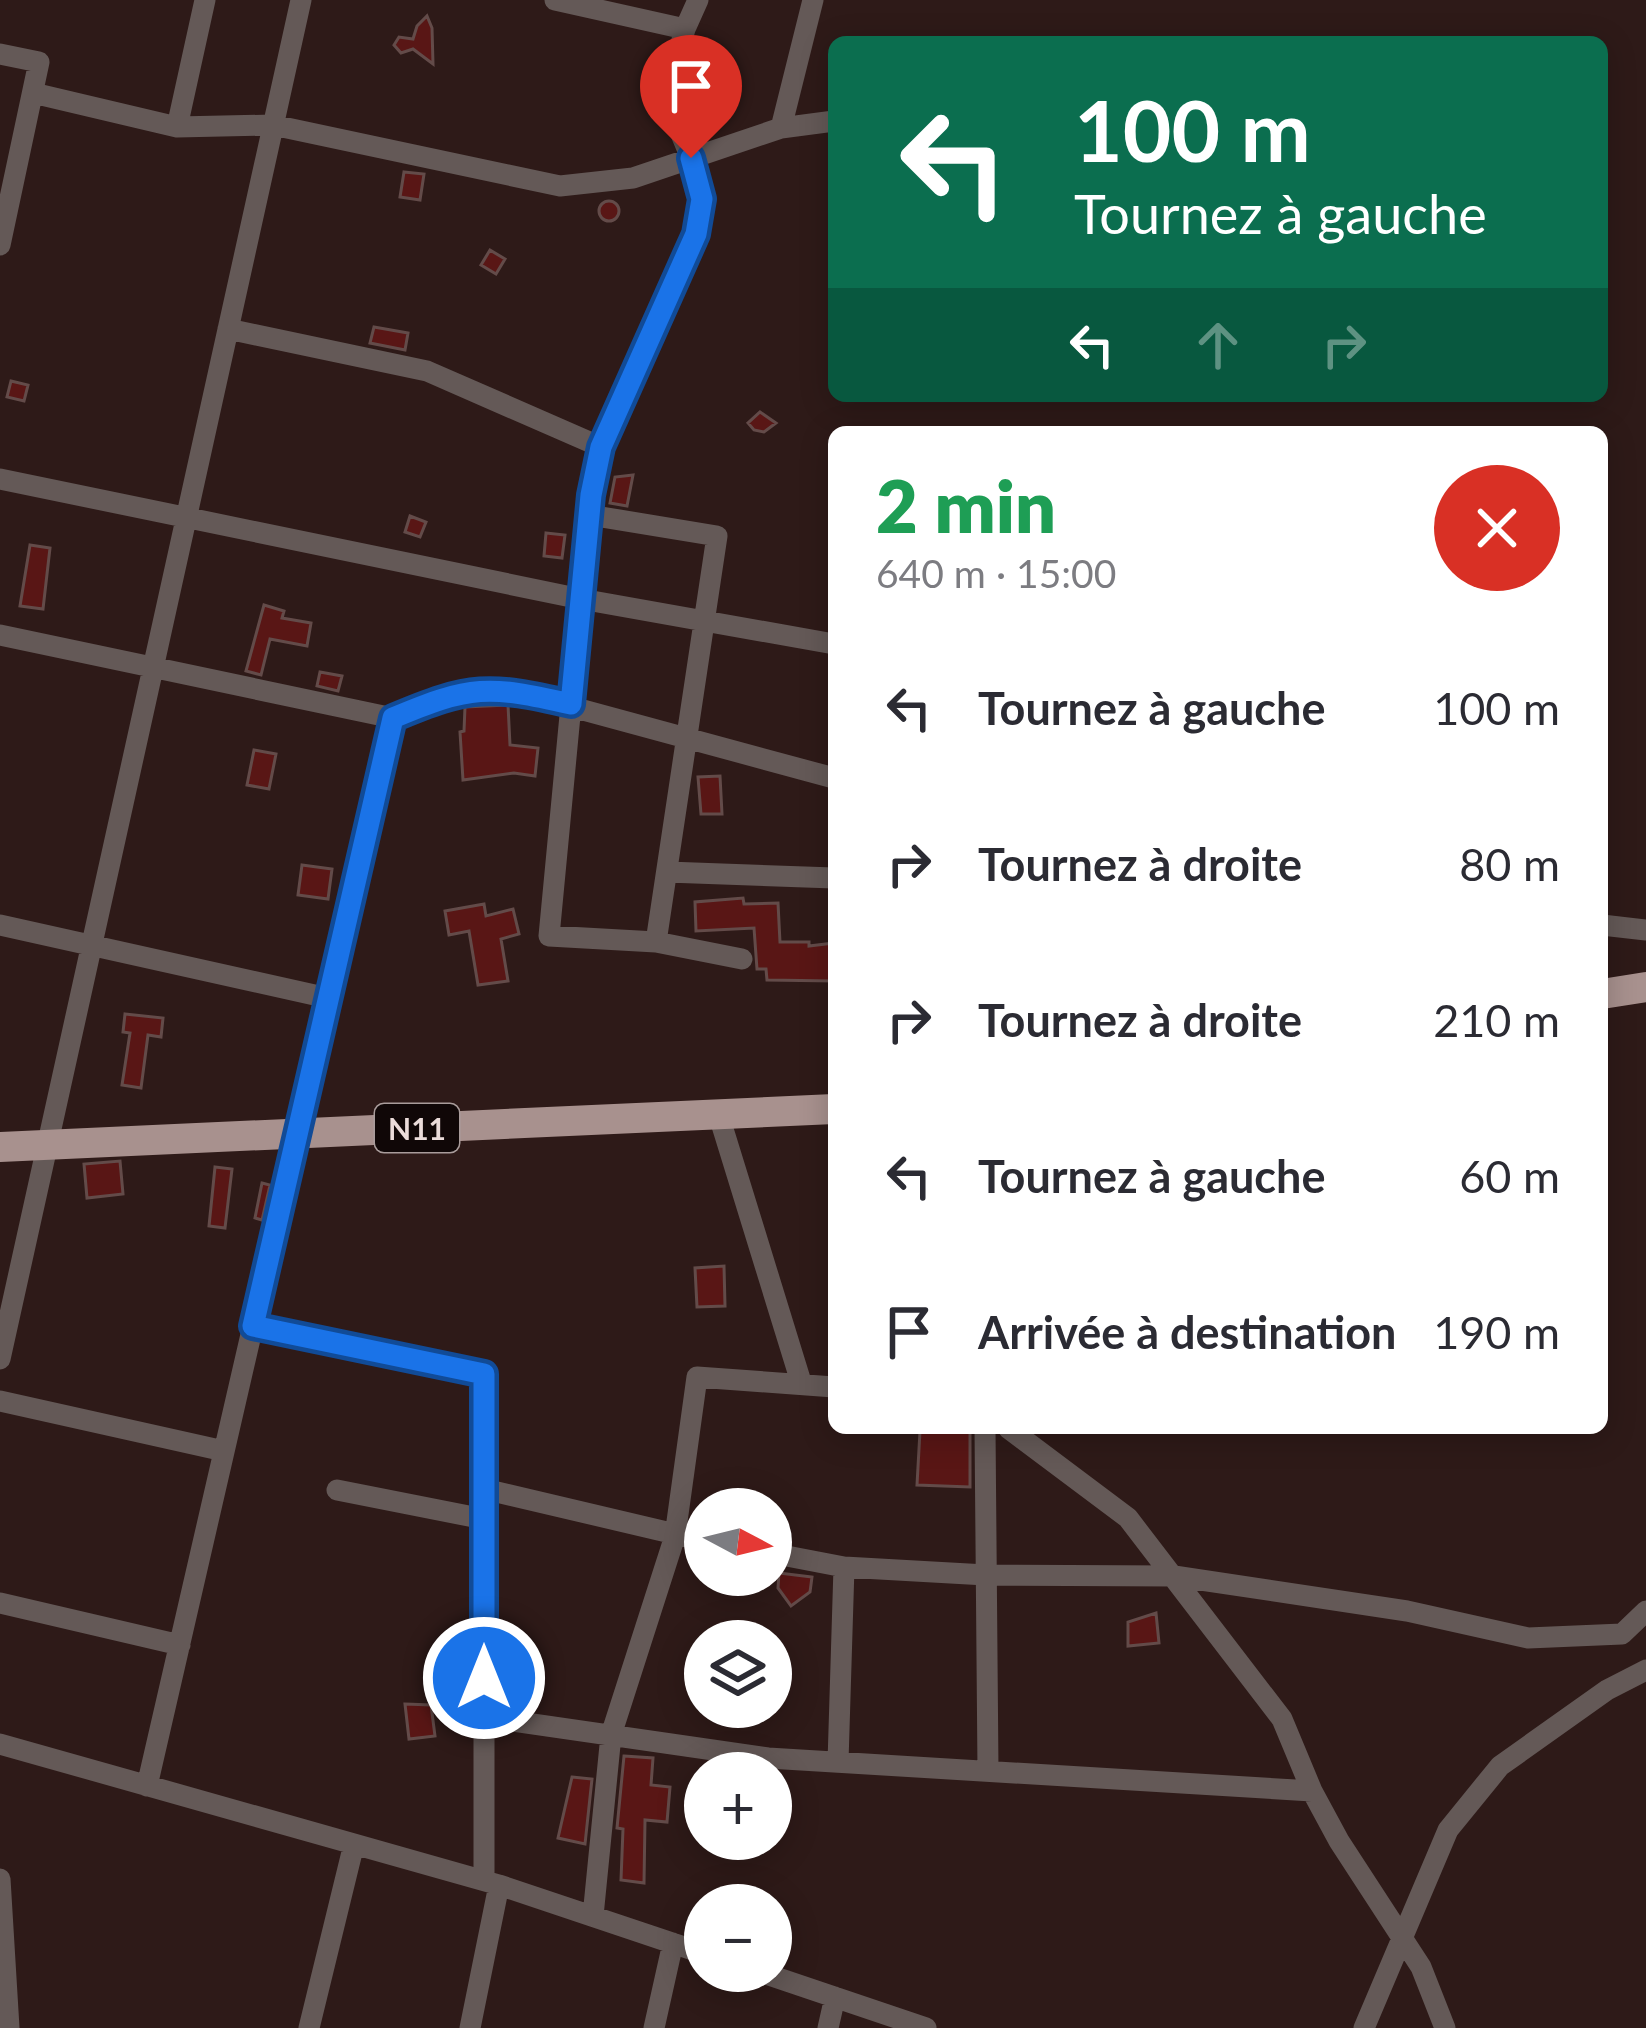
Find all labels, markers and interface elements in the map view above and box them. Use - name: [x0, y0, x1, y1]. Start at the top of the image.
- pin: [640, 35, 742, 158]
- icon: arrive: [658, 53, 724, 119]
- text: 100 m: [1074, 79, 1311, 180]
- icon: left: [876, 84, 1032, 240]
- text: Tournez à gauche: [1074, 181, 1487, 246]
- icon: left: [1059, 312, 1125, 378]
- icon: ahead: [1185, 312, 1251, 378]
- icon: right: [1311, 312, 1377, 378]
- text: 2 min: [876, 462, 1056, 548]
- button: close: [1434, 465, 1560, 591]
- text: 640 m · 15:00: [876, 550, 1116, 596]
- icon: left: [876, 675, 942, 741]
- text: Tournez à gauche: [978, 681, 1325, 735]
- text: 100 m: [1433, 681, 1560, 735]
- icon: right: [876, 831, 942, 897]
- text: Tournez à droite: [978, 837, 1302, 891]
- text: 80 m: [1459, 837, 1560, 891]
- icon: right: [876, 987, 942, 1053]
- text: Tournez à droite: [978, 993, 1302, 1047]
- text: 210 m: [1433, 993, 1560, 1047]
- road number: N11: [375, 1104, 459, 1152]
- icon: left: [876, 1143, 942, 1209]
- text: Tournez à gauche: [978, 1149, 1325, 1203]
- text: 60 m: [1459, 1149, 1560, 1203]
- icon: arrive: [876, 1299, 942, 1365]
- text: Arrivée à destination: [978, 1305, 1396, 1359]
- text: 190 m: [1433, 1305, 1560, 1359]
- north arrow: [684, 1488, 792, 1596]
- map controls: [684, 1488, 792, 1992]
- position arrow: [421, 1615, 547, 1741]
- button: layers: [684, 1620, 792, 1728]
- button: +: [684, 1752, 792, 1860]
- button: −: [684, 1884, 792, 1992]

